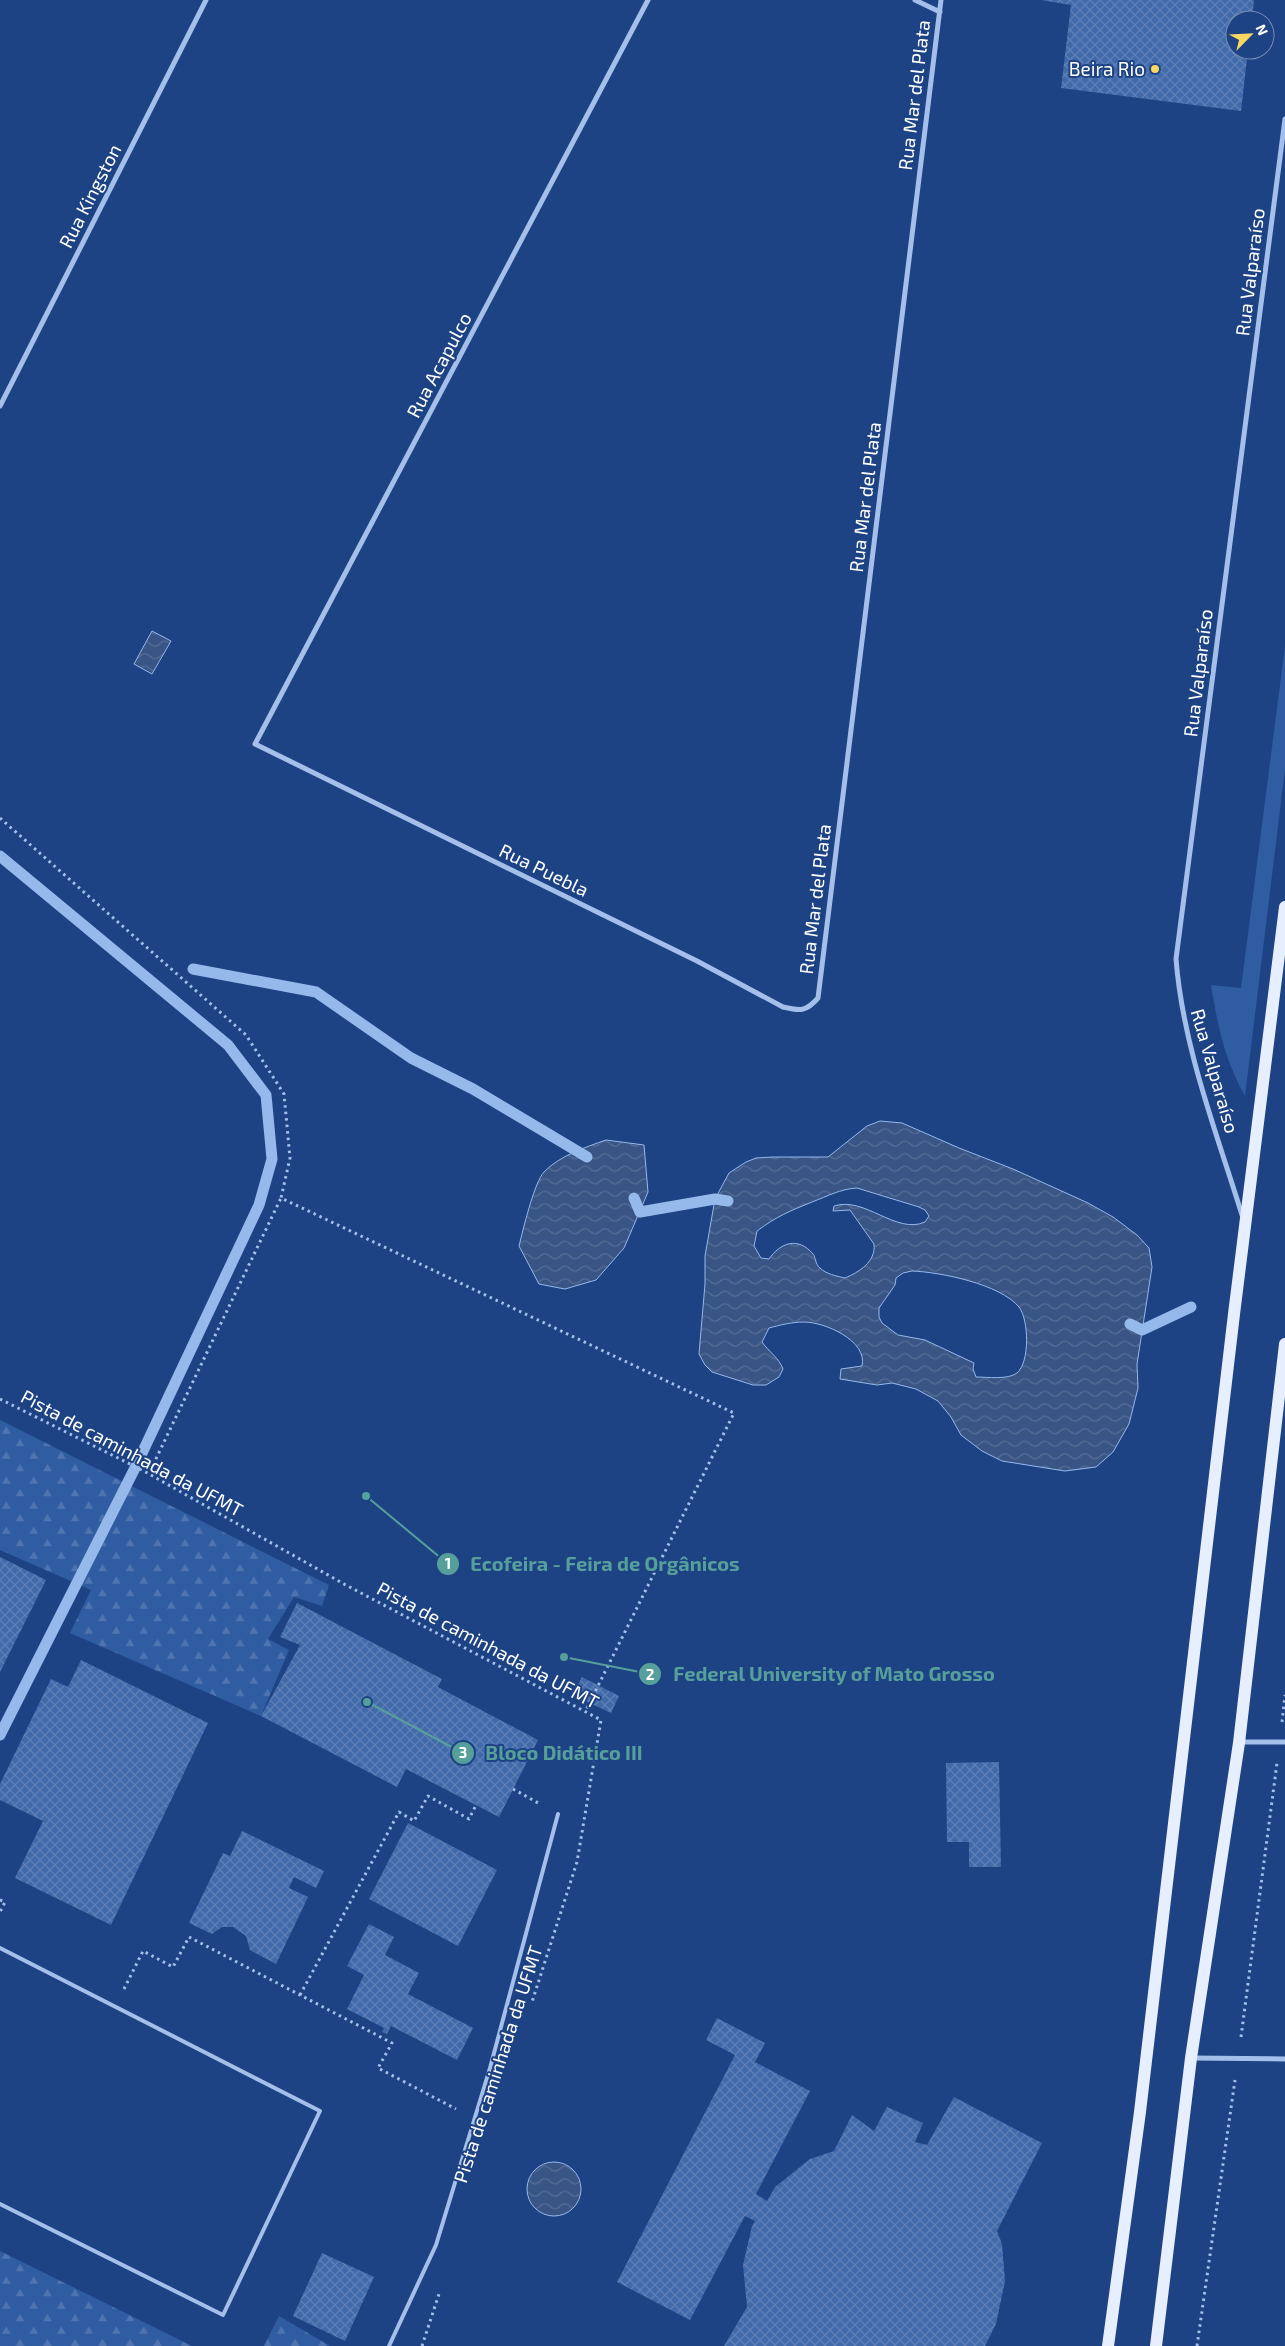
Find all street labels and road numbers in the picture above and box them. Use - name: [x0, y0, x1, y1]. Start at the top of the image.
- street label: Rua Mar del Plata: [893, 18, 934, 171]
- street label: Rua Kingston: [54, 140, 126, 252]
- street label: Rua Valparaíso: [1230, 207, 1269, 337]
- street label: Rua Acapulco: [401, 308, 476, 421]
- street label: Rua Mar del Plata: [844, 420, 885, 573]
- street label: Rua Valparaíso: [1178, 608, 1217, 738]
- street label: Rua Mar del Plata: [794, 822, 835, 975]
- street label: Rua Puebla: [496, 838, 593, 901]
- street label: Rua Valparaíso: [1187, 1006, 1244, 1136]
- street label: Pista de caminhada da UFMT: [17, 1384, 247, 1521]
- street label: Pista de caminhada da UFMT: [373, 1576, 603, 1713]
- street label: Pista de caminhada da UFMT: [448, 1942, 547, 2185]

